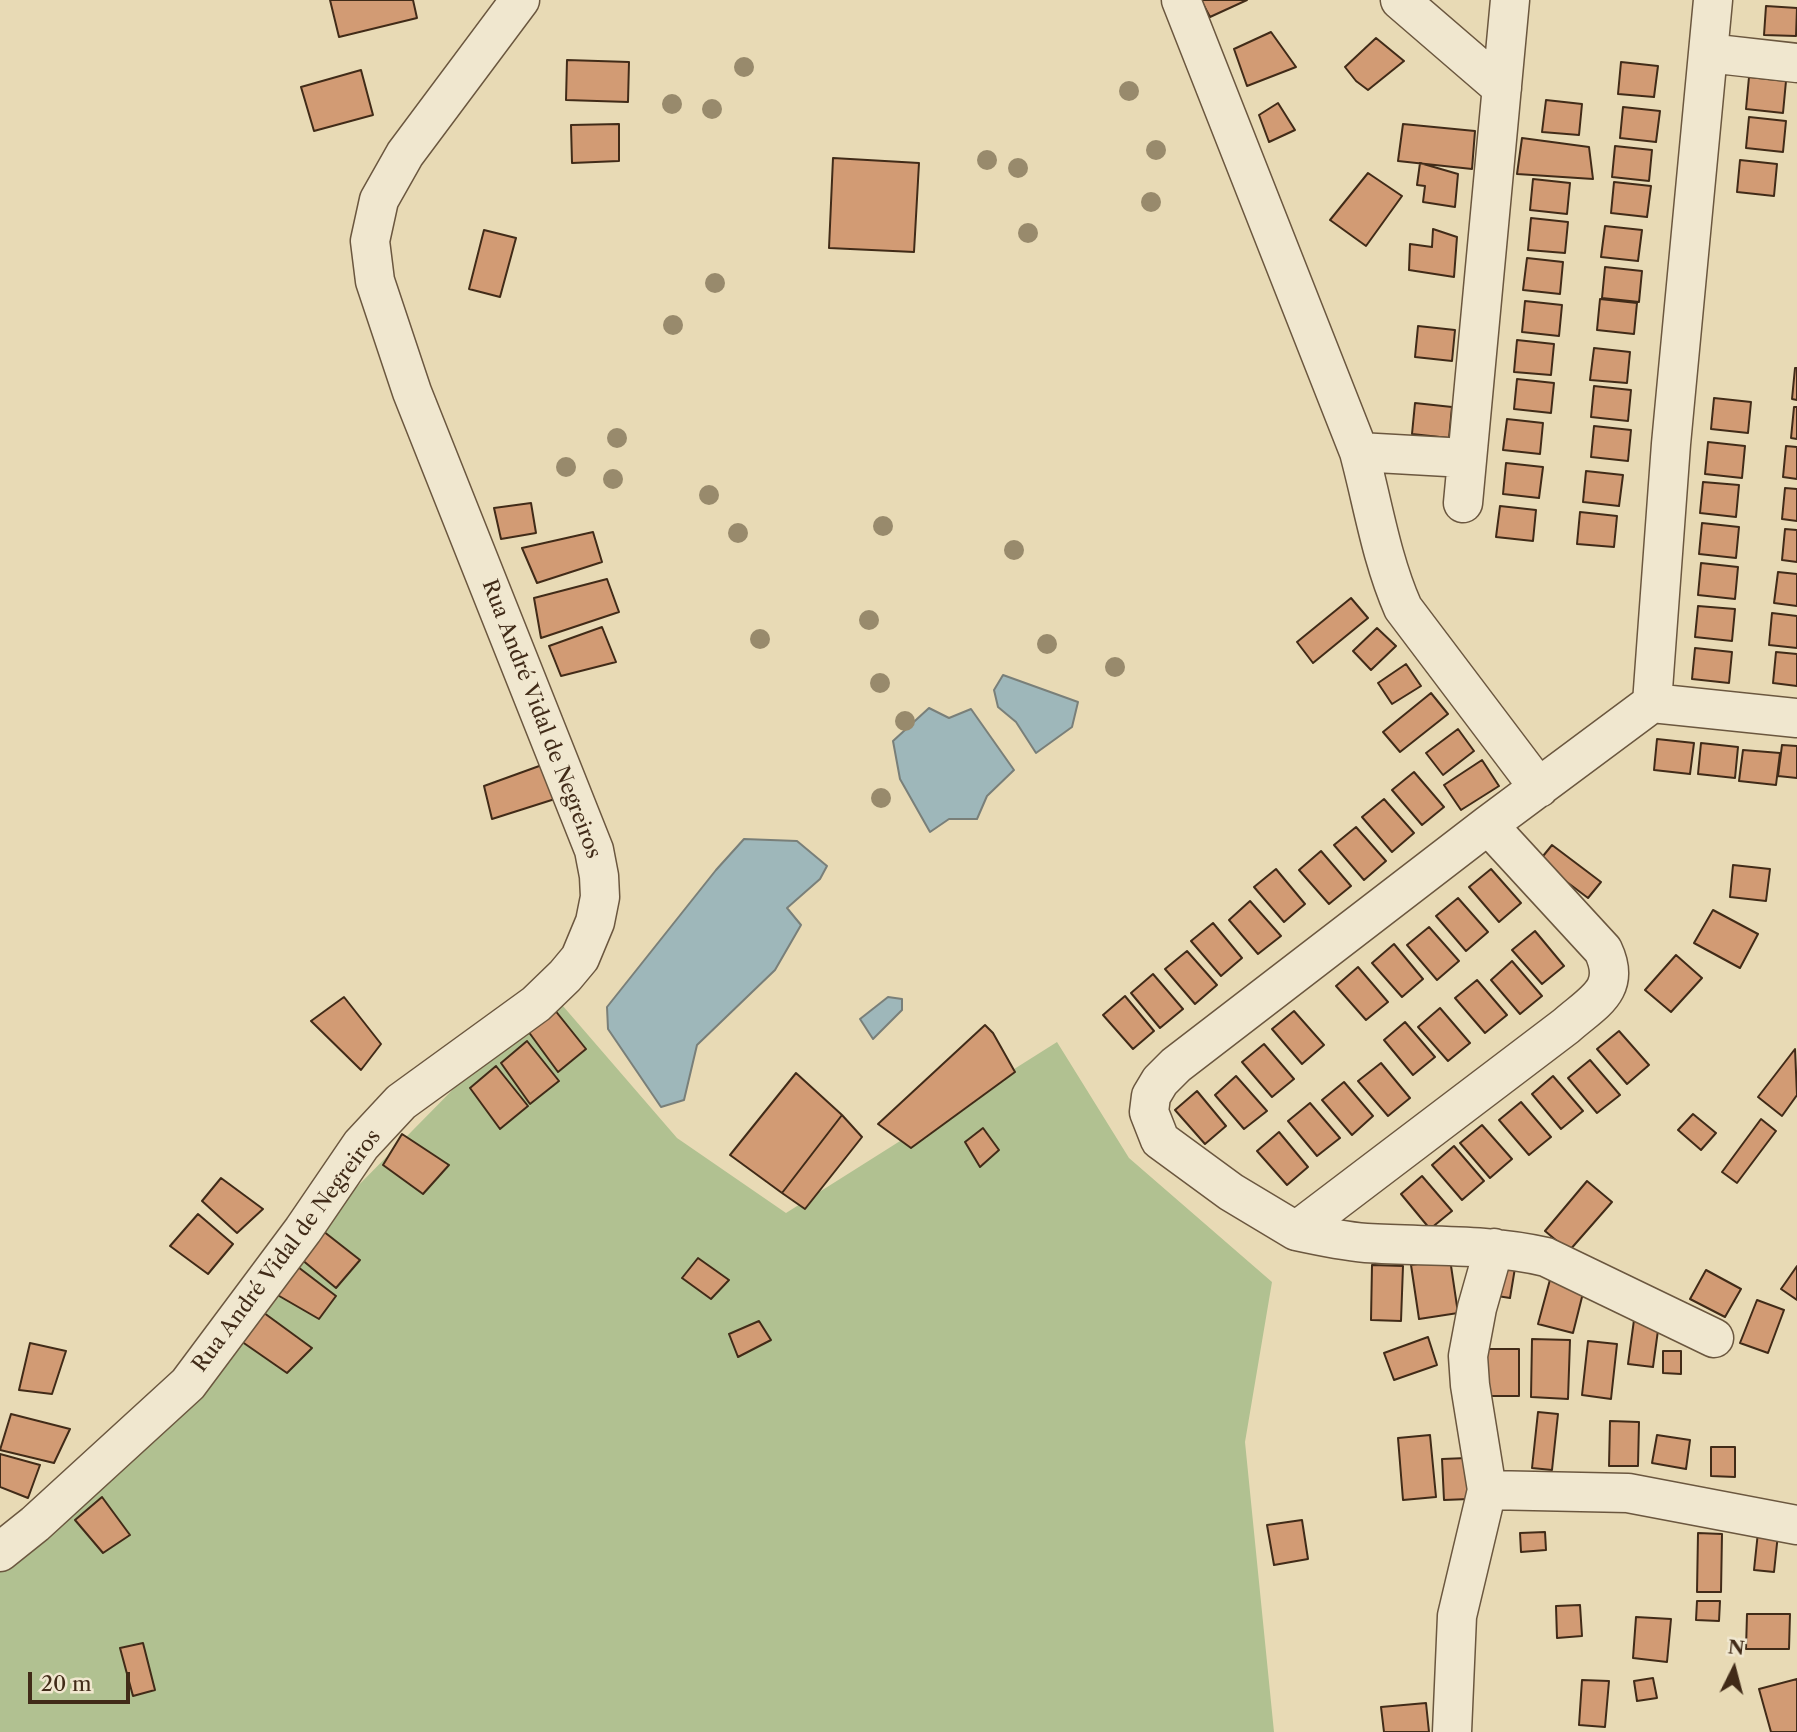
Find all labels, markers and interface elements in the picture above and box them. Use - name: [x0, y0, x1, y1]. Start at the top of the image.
- street label: Rua André Vidal de Negreiros: [476, 576, 606, 862]
- street label: Rua André Vidal de Negreiros: [188, 1125, 386, 1377]
- north arrow: [1699, 1634, 1769, 1704]
- text: N: [1727, 1635, 1746, 1660]
- scale bar: [32, 1658, 133, 1702]
- text: 20 m: [41, 1671, 92, 1696]

